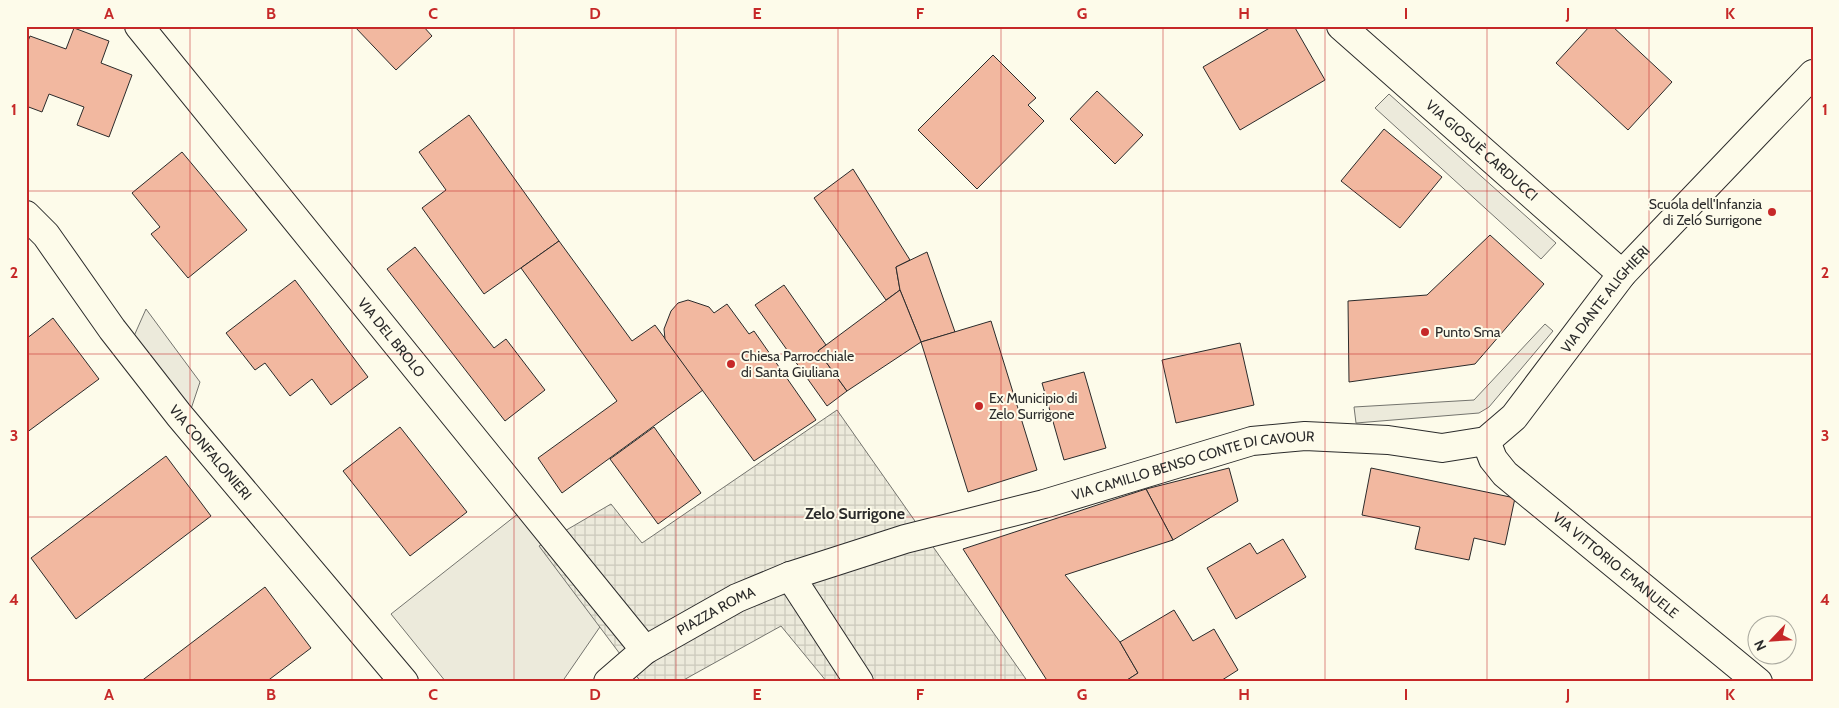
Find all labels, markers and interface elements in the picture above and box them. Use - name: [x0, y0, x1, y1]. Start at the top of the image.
- text: A: [104, 4, 114, 23]
- text: B: [266, 4, 276, 23]
- text: C: [428, 4, 438, 23]
- text: D: [589, 4, 601, 23]
- text: E: [752, 4, 762, 23]
- text: F: [916, 4, 925, 23]
- text: G: [1077, 4, 1087, 23]
- text: H: [1238, 4, 1250, 23]
- text: I: [1404, 4, 1408, 23]
- text: J: [1565, 4, 1570, 23]
- text: K: [1725, 4, 1735, 23]
- street label: VIA GIOSUÈ CARDUCCI: [1422, 96, 1542, 205]
- text: 1: [11, 100, 17, 119]
- text: 1: [1822, 100, 1828, 119]
- place label: Scuola dell'Infanzia di Zelo Surrigone: [1649, 195, 1762, 229]
- marker: Scuola dell'Infanzia di Zelo Surrigone: [1766, 206, 1778, 218]
- street label: VIA DANTE ALIGHIERI: [1557, 242, 1654, 356]
- text: 2: [10, 263, 18, 282]
- text: 2: [1821, 263, 1829, 282]
- street label: VIA DEL BROLO: [354, 294, 429, 381]
- place label: Punto Sma: [1435, 323, 1501, 341]
- marker: Punto Sma: [1419, 326, 1431, 338]
- place label: Chiesa Parrocchiale di Santa Giuliana: [741, 347, 854, 381]
- marker: Chiesa Parrocchiale di Santa Giuliana: [725, 358, 737, 370]
- place label: Ex Municipio di Zelo Surrigone: [989, 389, 1078, 423]
- marker: Ex Municipio di Zelo Surrigone: [973, 400, 985, 412]
- street label: VIA CONFALONIERI: [165, 401, 256, 504]
- text: 3: [10, 426, 18, 445]
- text: 3: [1821, 426, 1829, 445]
- street label: VIA CAMILLO BENSO CONTE DI CAVOUR: [1070, 427, 1316, 504]
- district label: Zelo Surrigone: [805, 504, 905, 523]
- street label: VIA VITTORIO EMANUELE: [1549, 508, 1683, 622]
- street label: PIAZZA ROMA: [673, 582, 758, 639]
- text: 4: [9, 590, 19, 609]
- text: 4: [1820, 590, 1830, 609]
- north arrow: [1746, 616, 1796, 666]
- text: N: [1750, 637, 1770, 654]
- text: A: [104, 685, 114, 704]
- text: B: [266, 685, 276, 704]
- text: C: [428, 685, 438, 704]
- text: D: [589, 685, 601, 704]
- text: E: [752, 685, 762, 704]
- text: F: [916, 685, 925, 704]
- text: G: [1077, 685, 1087, 704]
- text: H: [1238, 685, 1250, 704]
- text: I: [1404, 685, 1408, 704]
- text: J: [1565, 685, 1570, 704]
- text: K: [1725, 685, 1735, 704]

